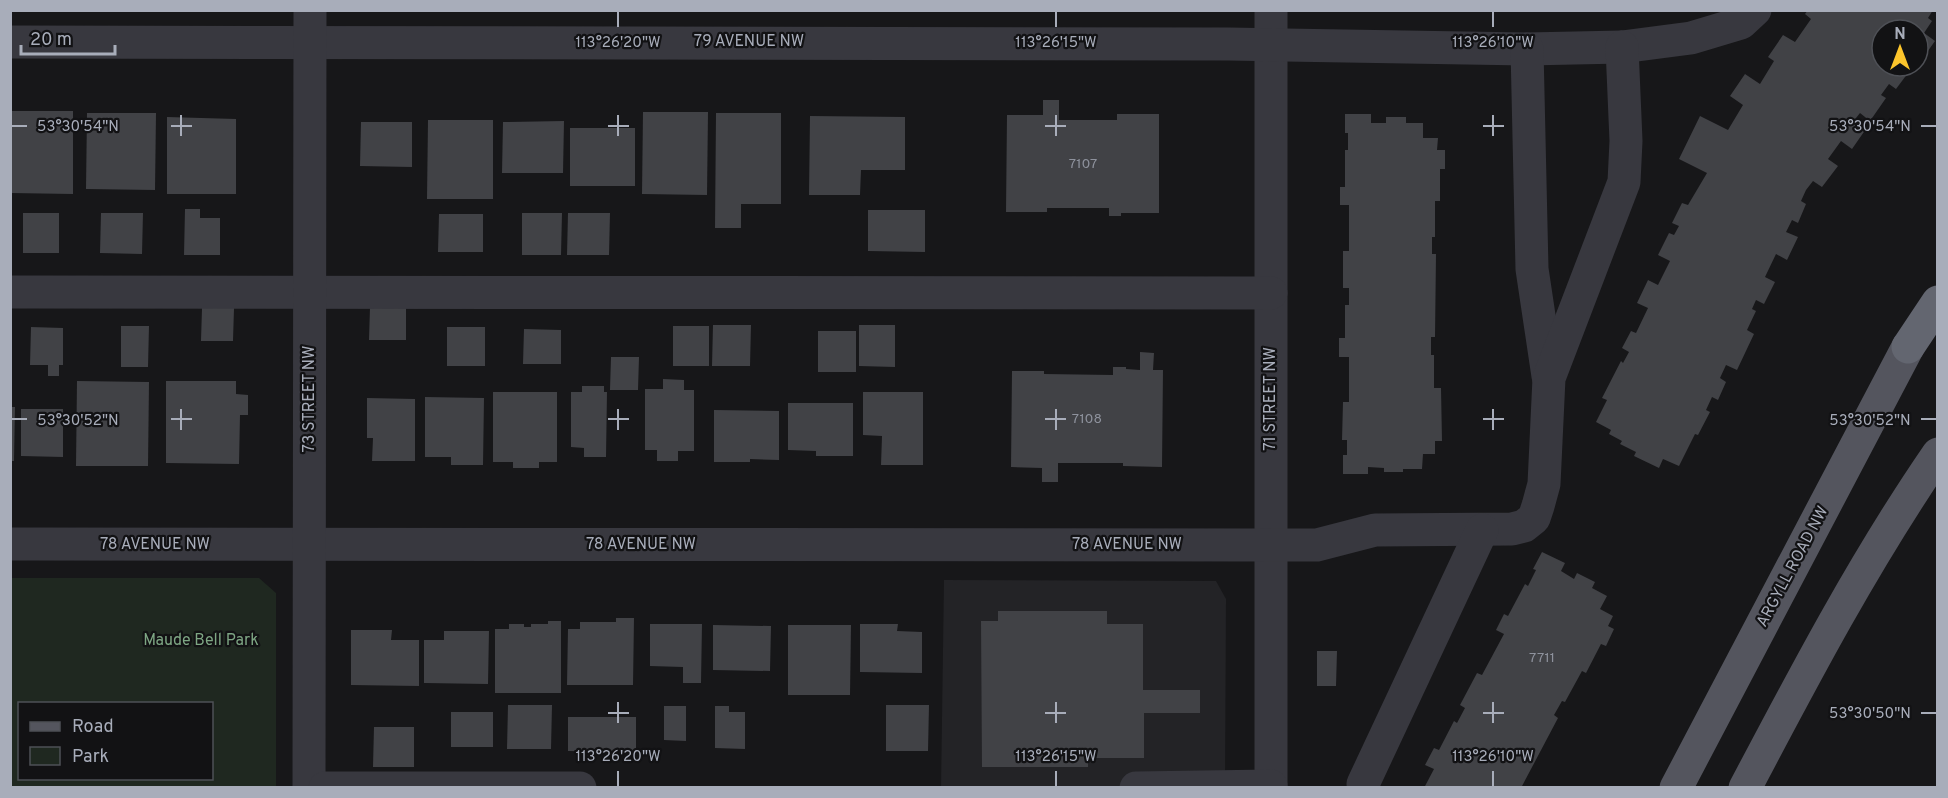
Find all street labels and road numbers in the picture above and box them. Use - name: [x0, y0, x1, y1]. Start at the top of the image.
- street label: 79 AVENUE NW: [694, 32, 804, 52]
- street label: 73 STREET NW: [300, 346, 320, 452]
- street label: 71 STREET NW: [1261, 347, 1281, 451]
- street label: ARGYLL ROAD NW: [1753, 503, 1833, 631]
- street label: 78 AVENUE NW: [100, 535, 210, 555]
- street label: 78 AVENUE NW: [586, 535, 696, 555]
- street label: 78 AVENUE NW: [1072, 535, 1182, 555]

